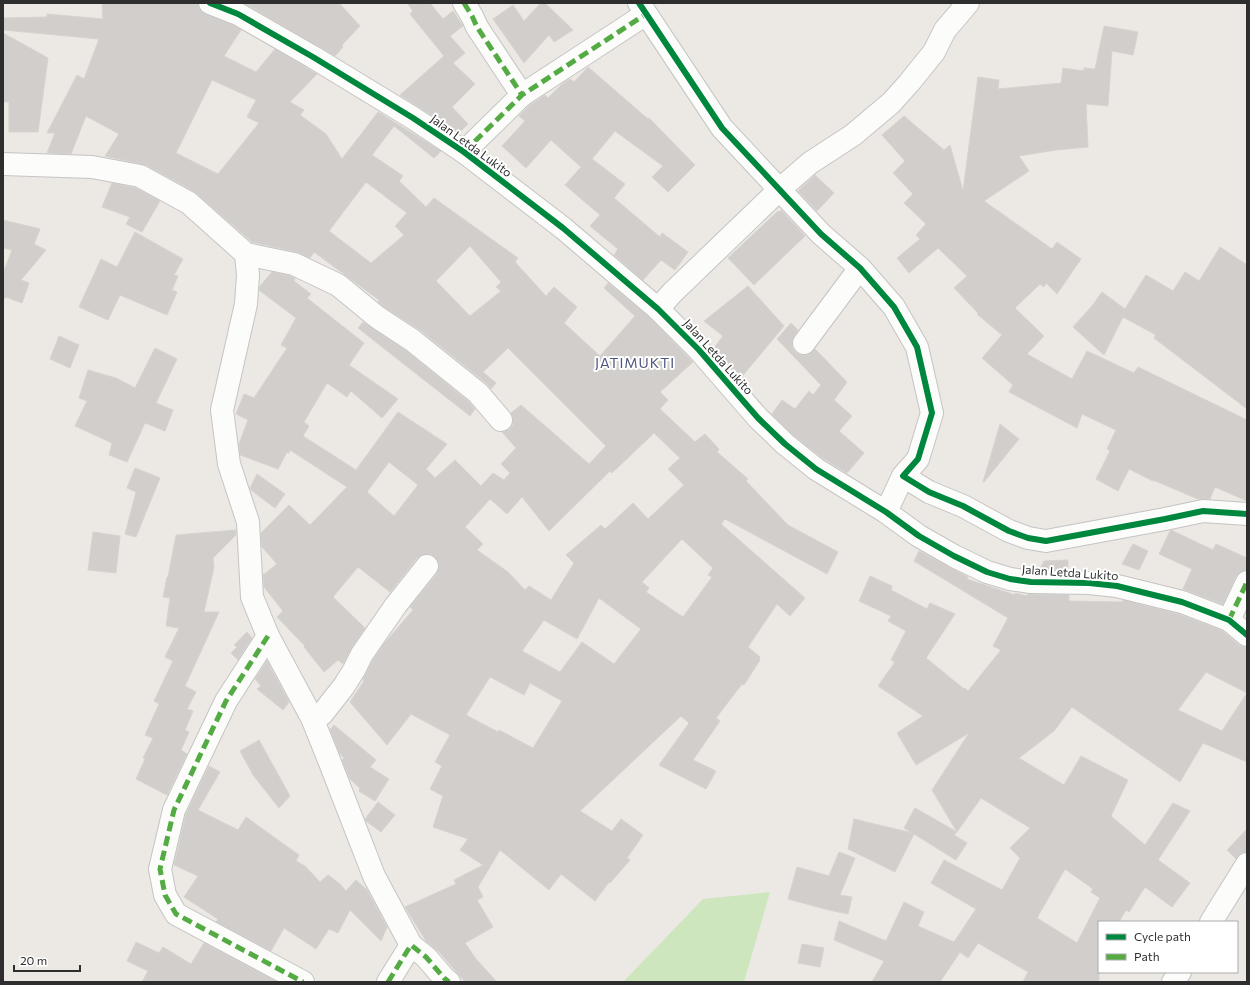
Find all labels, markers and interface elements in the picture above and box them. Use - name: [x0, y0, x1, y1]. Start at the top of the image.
- street label: Jalan Letda Lukito: [428, 111, 515, 180]
- street label: Jalan Letda Lukito: [680, 316, 756, 398]
- district label: JATIMUKTI: [595, 354, 675, 371]
- street label: Jalan Letda Lukito: [1021, 562, 1119, 583]
- legend: [1098, 921, 1238, 973]
- text: Cycle path: [1134, 929, 1191, 943]
- scale bar: [14, 947, 80, 973]
- text: Path: [1134, 949, 1160, 963]
- text: 20 m: [20, 953, 47, 967]

